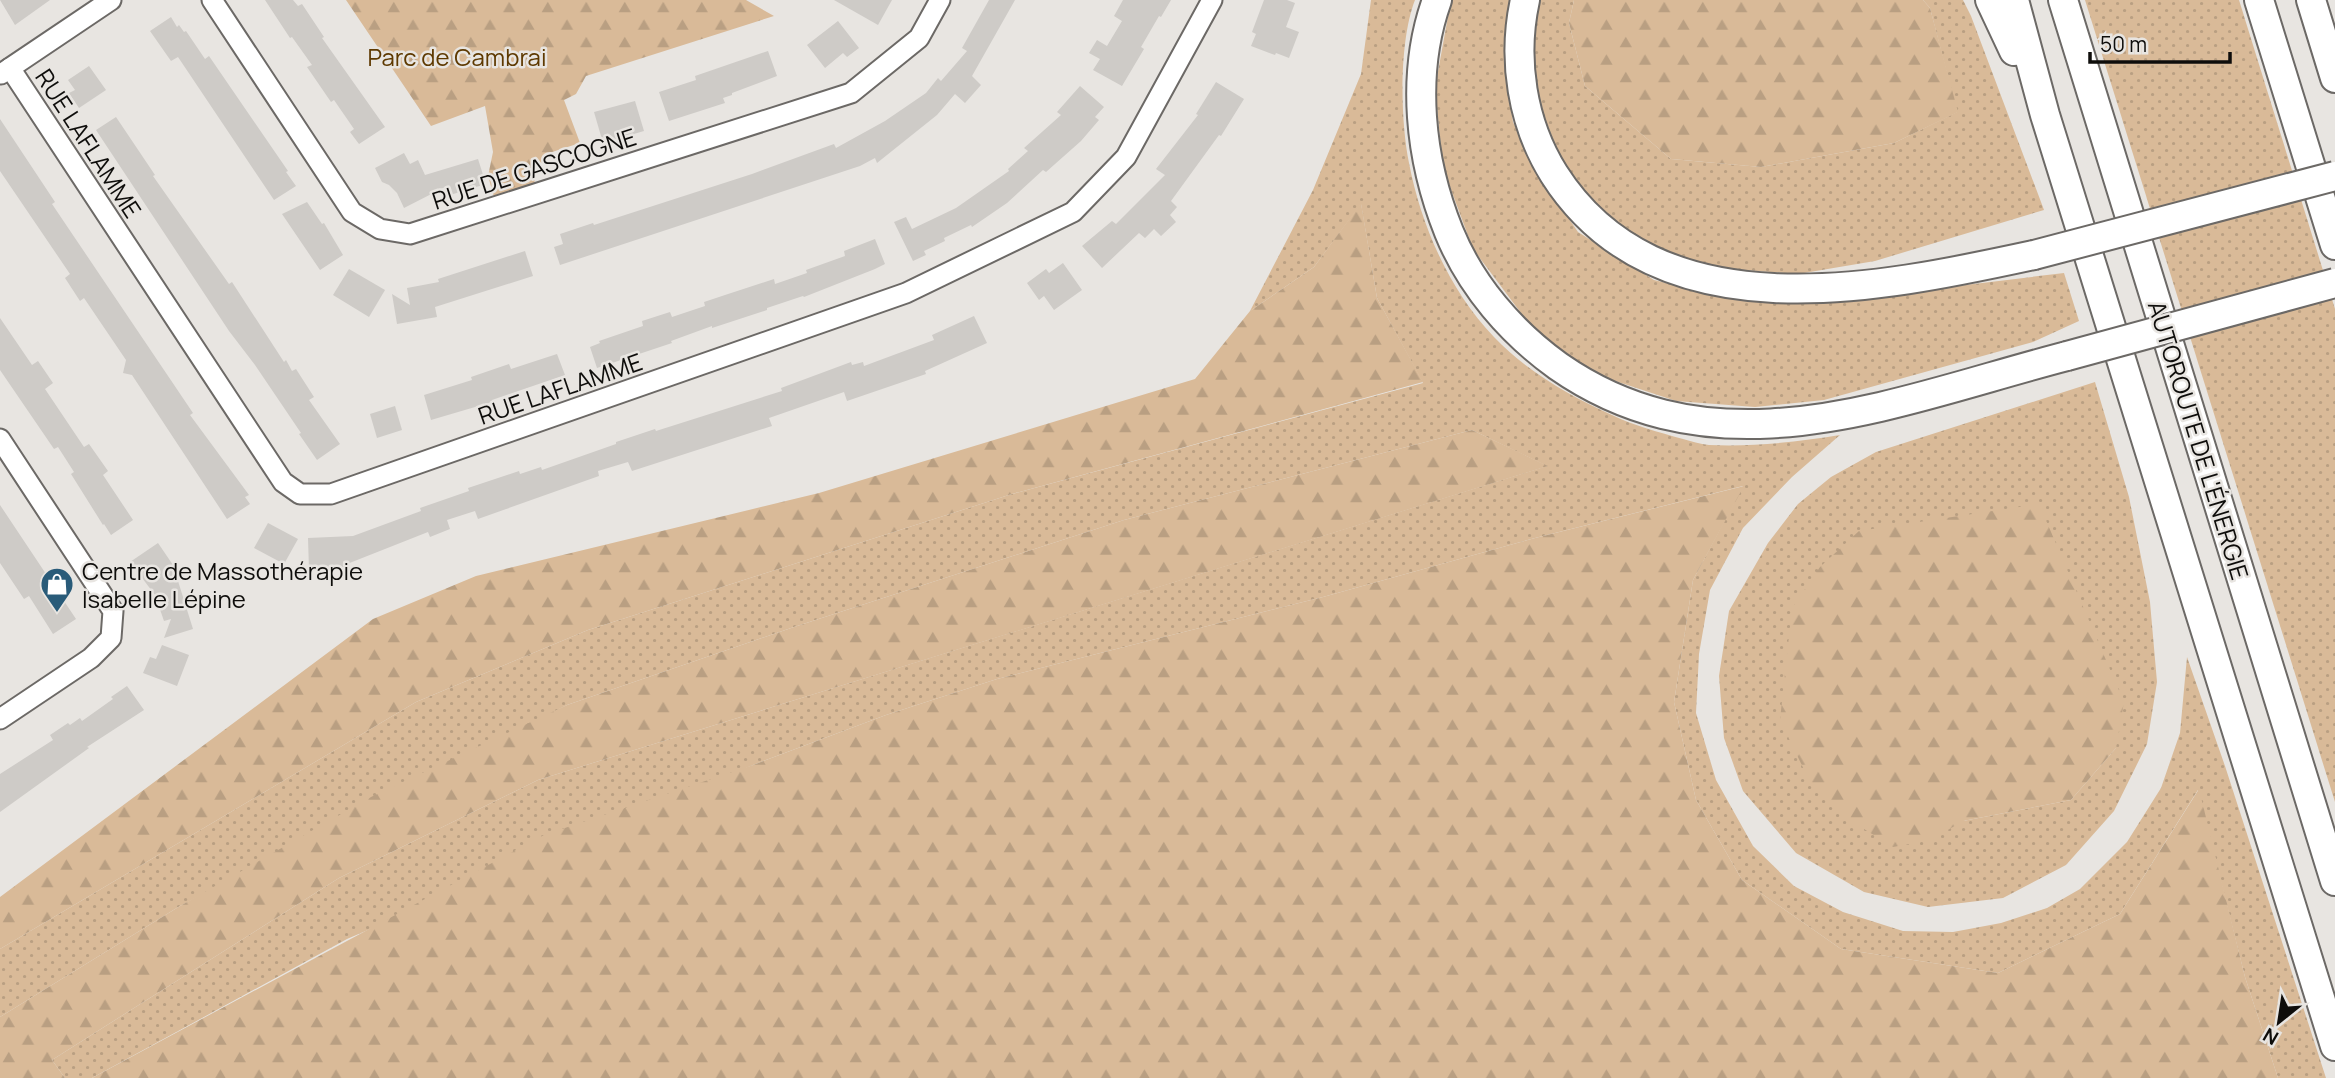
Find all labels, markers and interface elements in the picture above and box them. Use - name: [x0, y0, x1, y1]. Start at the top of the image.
- scale bar: [2090, 21, 2230, 65]
- text: 50 m: [2100, 30, 2147, 58]
- park label: Parc de Cambrai: [368, 40, 547, 73]
- street label: RUE LAFLAMME: [28, 62, 150, 224]
- street label: RUE DE GASCOGNE: [428, 119, 640, 217]
- street label: AUTOROUTE DE L'ÉNERGIE: [2141, 297, 2257, 583]
- street label: RUE LAFLAMME: [474, 344, 646, 432]
- place label: Centre de Massothérapie Isabelle Lépine: [82, 554, 363, 615]
- shop icon: Centre de Massothérapie Isabelle Lépine: [38, 565, 76, 614]
- north arrow: [2244, 987, 2314, 1057]
- text: N: [2258, 1022, 2283, 1051]

